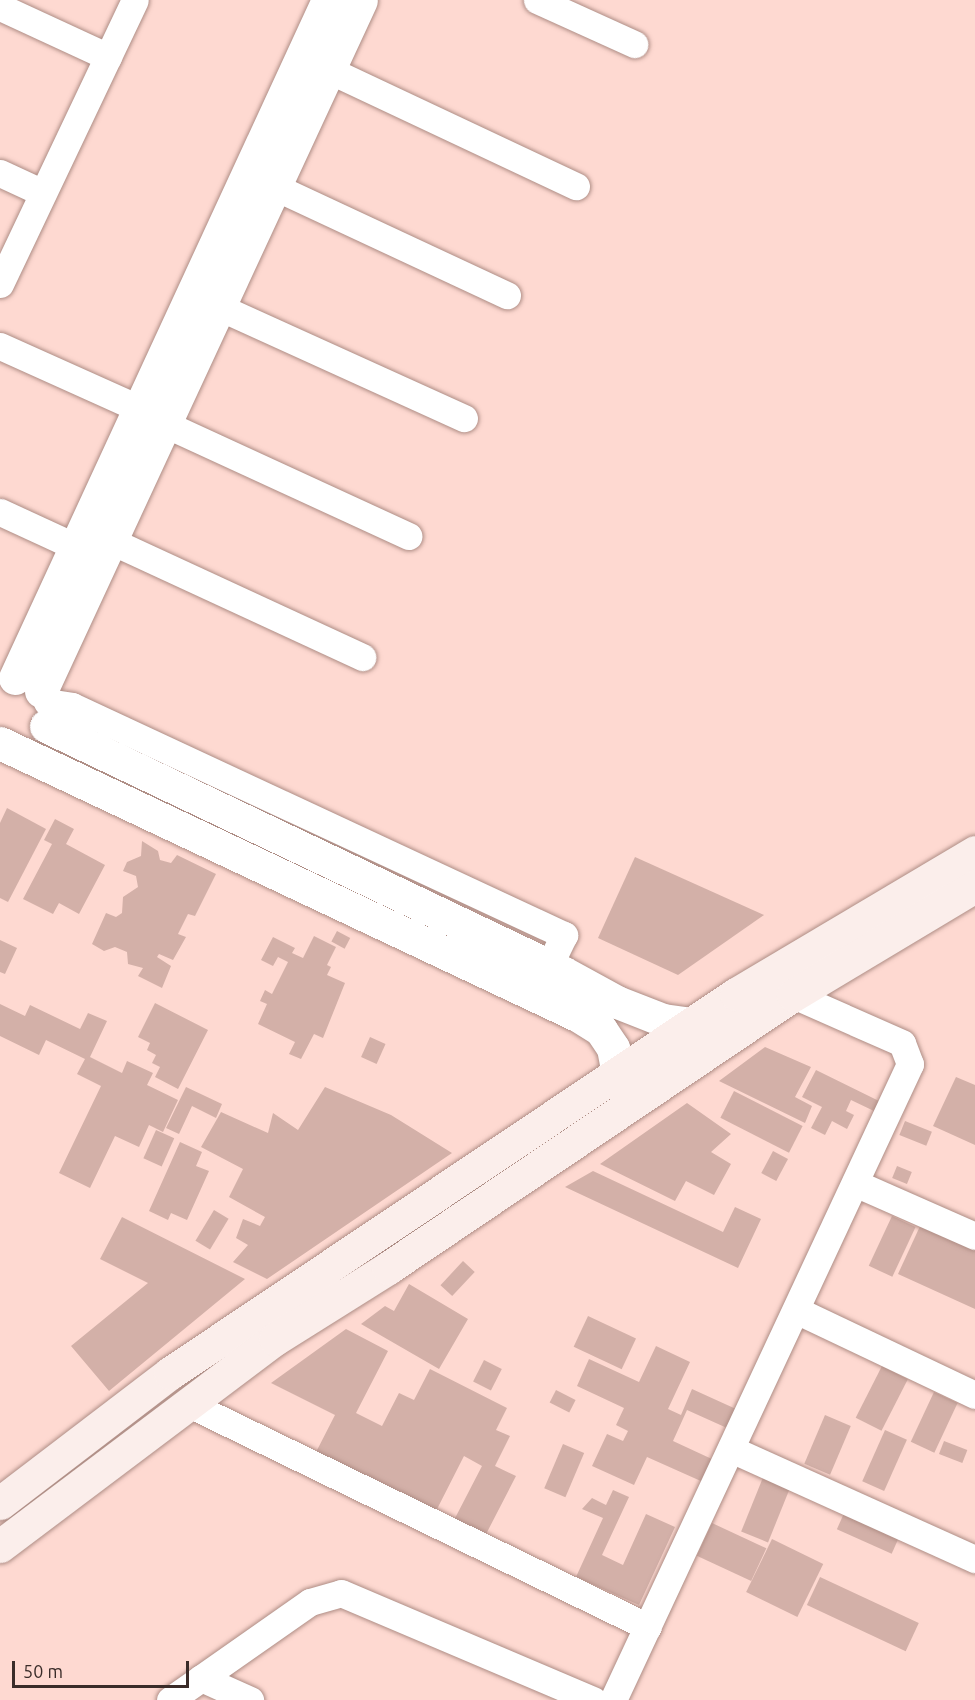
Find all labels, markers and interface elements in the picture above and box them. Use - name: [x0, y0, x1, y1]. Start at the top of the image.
- scale bar: [15, 1649, 192, 1687]
- text: 50 m: [23, 1661, 63, 1681]

